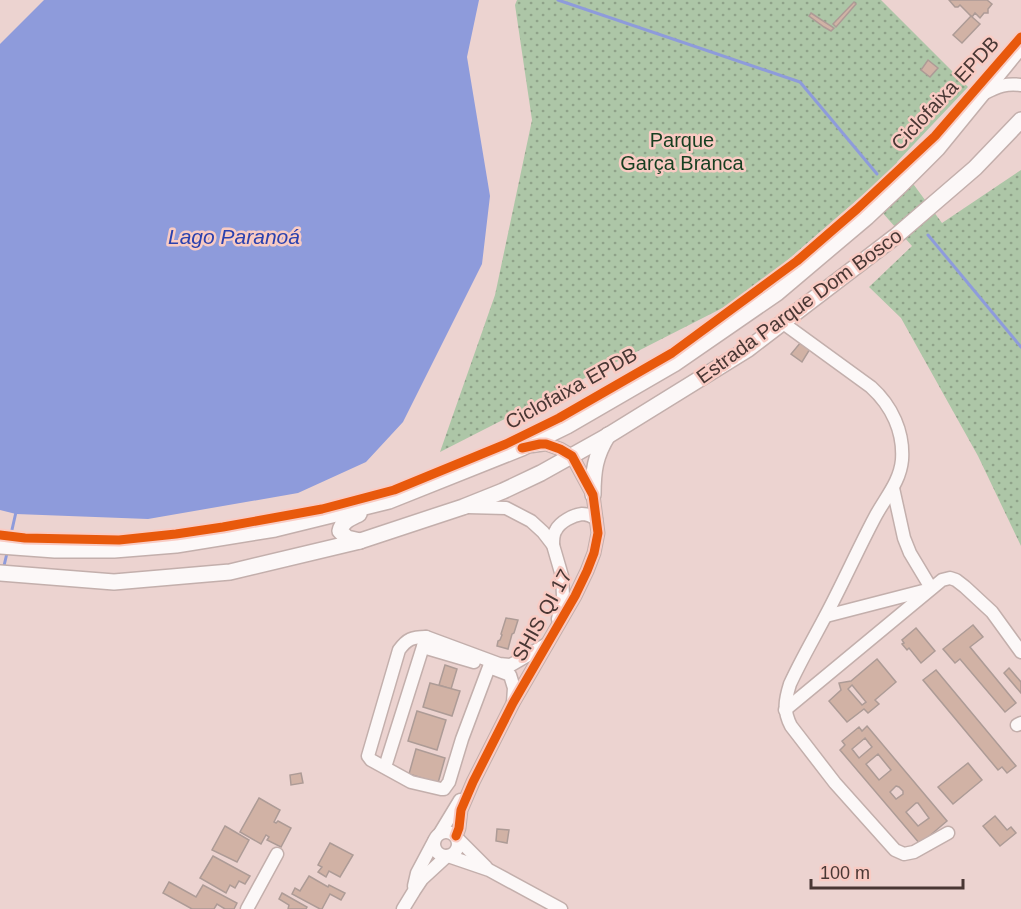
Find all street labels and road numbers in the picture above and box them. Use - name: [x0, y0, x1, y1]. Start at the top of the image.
- street label: Ciclofaixa EPDB: [887, 32, 1003, 154]
- street label: Estrada Parque Dom Bosco: [692, 224, 906, 388]
- street label: Ciclofaixa EPDB: [502, 343, 640, 433]
- street label: SHIS QI 17: [508, 565, 576, 665]

